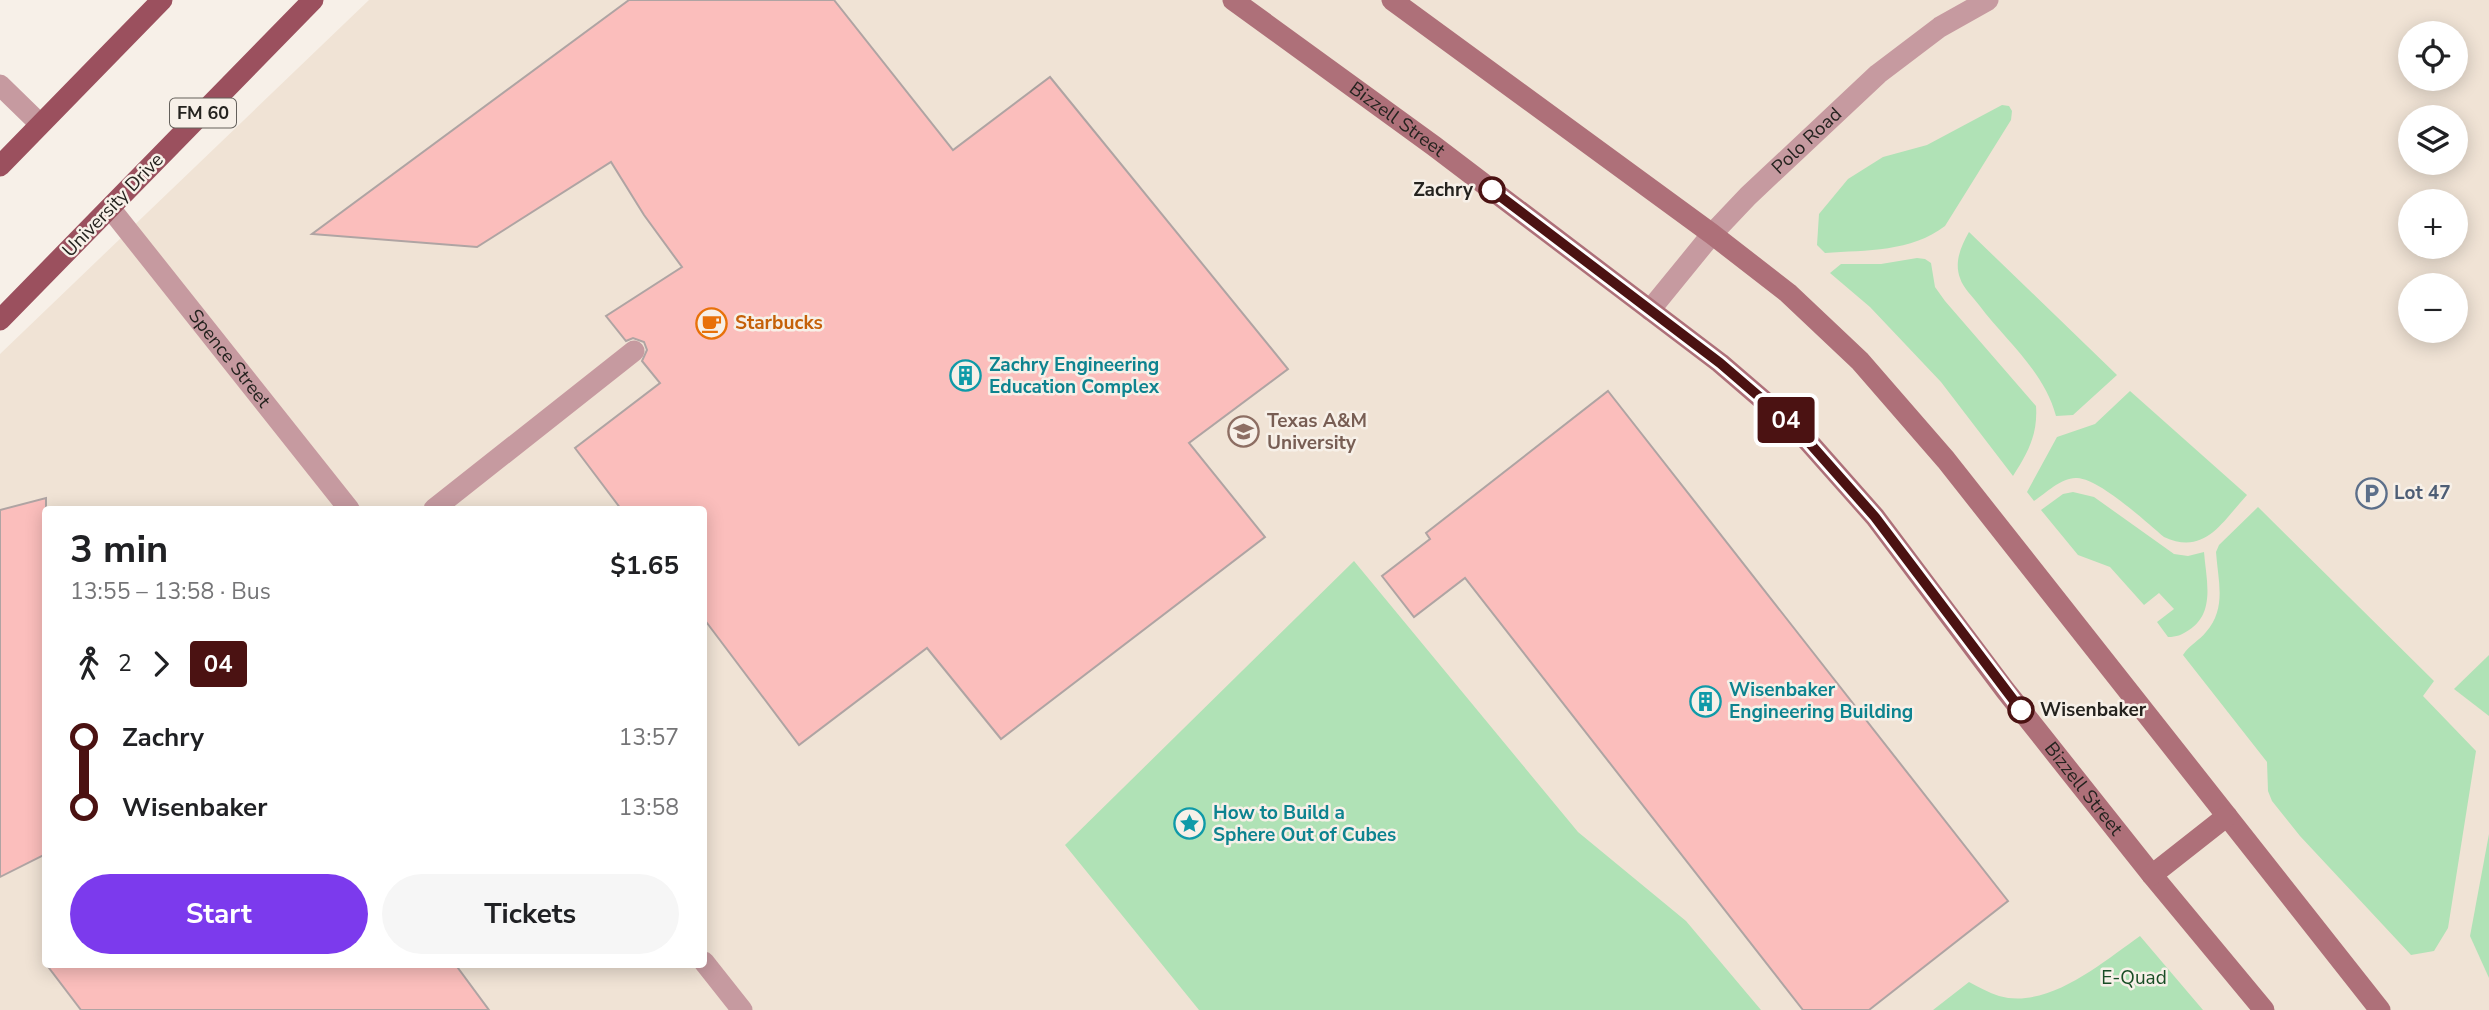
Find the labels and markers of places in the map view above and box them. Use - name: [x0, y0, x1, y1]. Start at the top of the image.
- place label: Zachry: [1413, 177, 1474, 203]
- marker: Zachry: [1479, 177, 1505, 203]
- cafe icon: Starbucks: [695, 306, 729, 340]
- place label: Starbucks: [735, 310, 823, 336]
- place label: Zachry Engineering Education Complex: [989, 352, 1160, 400]
- building icon: Zachry Engineering Education Complex: [949, 359, 983, 393]
- place label: Texas A&M University: [1267, 408, 1367, 456]
- school or university icon: Texas A&M University: [1227, 415, 1261, 449]
- parking icon: Lot 47: [2354, 476, 2388, 510]
- place label: Lot 47: [2394, 480, 2451, 506]
- place label: Wisenbaker Engineering Building: [1729, 677, 1913, 725]
- building icon: Wisenbaker Engineering Building: [1689, 684, 1723, 718]
- marker: Wisenbaker: [2008, 697, 2034, 723]
- place label: Wisenbaker: [2040, 697, 2147, 723]
- place label: How to Build a Sphere Out of Cubes: [1213, 800, 1396, 848]
- place icon: How to Build a Sphere Out of Cubes: [1173, 807, 1207, 841]

